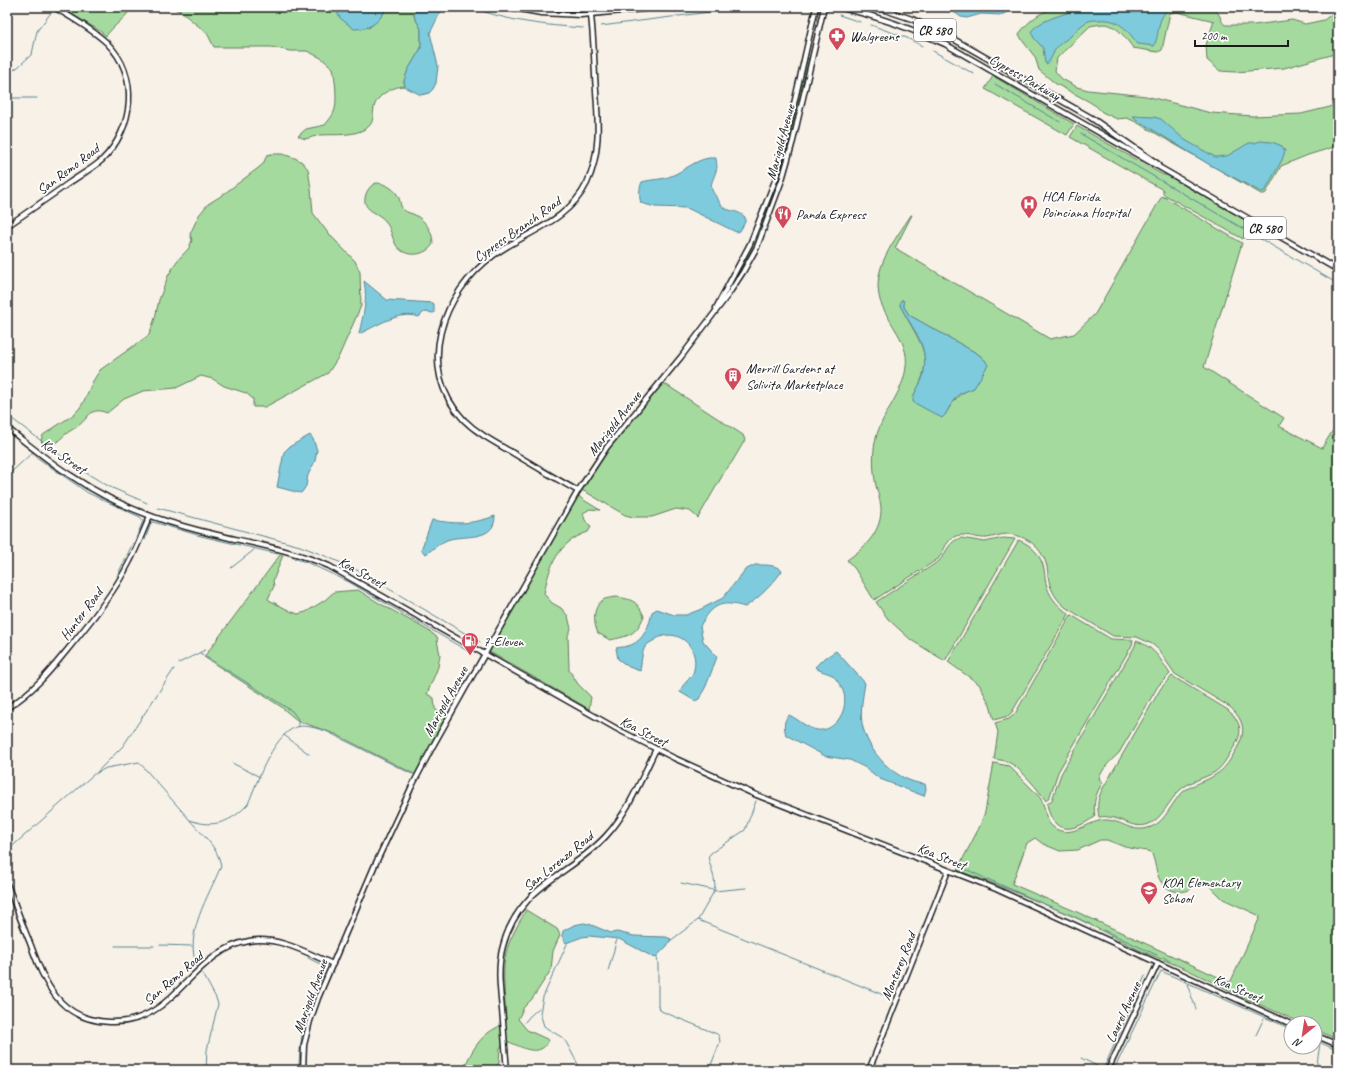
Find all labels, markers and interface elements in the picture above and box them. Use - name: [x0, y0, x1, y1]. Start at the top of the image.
- road number: CR 580: [914, 19, 956, 41]
- scale bar: [1195, 22, 1288, 48]
- pharmacy icon: Walgreens: [827, 26, 847, 51]
- place label: Walgreens: [850, 28, 900, 45]
- text: 200 m: [1201, 28, 1228, 44]
- street label: Cypress Parkway: [987, 50, 1064, 105]
- street label: Marigold Avenue: [762, 101, 799, 182]
- street label: San Remo Road: [34, 139, 105, 198]
- place label: HCA Florida Poinciana Hospital: [1042, 188, 1132, 221]
- street label: Cypress Branch Road: [471, 192, 566, 266]
- hospital icon: HCA Florida Poinciana Hospital: [1019, 194, 1039, 219]
- restaurant icon: Panda Express: [773, 204, 793, 229]
- place label: Panda Express: [796, 206, 867, 223]
- road number: CR 580: [1244, 217, 1286, 239]
- place label: Merrill Gardens at Solivita Marketplace: [746, 360, 844, 393]
- building icon: Merrill Gardens at Solivita Marketplace: [723, 366, 743, 391]
- street label: Marigold Avenue: [584, 386, 646, 459]
- street label: Koa Street: [38, 435, 91, 479]
- street label: Koa Street: [336, 553, 390, 593]
- street label: Hunter Road: [56, 583, 108, 644]
- fuel station icon: 7-Eleven: [460, 631, 480, 656]
- place label: 7-Eleven: [483, 633, 524, 650]
- street label: Marigold Avenue: [419, 662, 472, 739]
- street label: Koa Street: [617, 712, 672, 752]
- street label: San Lorenzo Road: [520, 826, 599, 895]
- street label: Koa Street: [915, 839, 971, 875]
- place label: KOA Elementary School: [1162, 874, 1241, 907]
- school or university icon: KOA Elementary School: [1139, 880, 1159, 905]
- street label: Monterey Road: [877, 927, 921, 1003]
- street label: San Remo Road: [140, 946, 209, 1009]
- street label: Marigold Avenue: [289, 956, 332, 1035]
- street label: Koa Street: [1211, 970, 1266, 1007]
- street label: Laurel Avenue: [1102, 978, 1145, 1045]
- north arrow: [1283, 1015, 1323, 1055]
- text: N: [1290, 1035, 1304, 1051]

